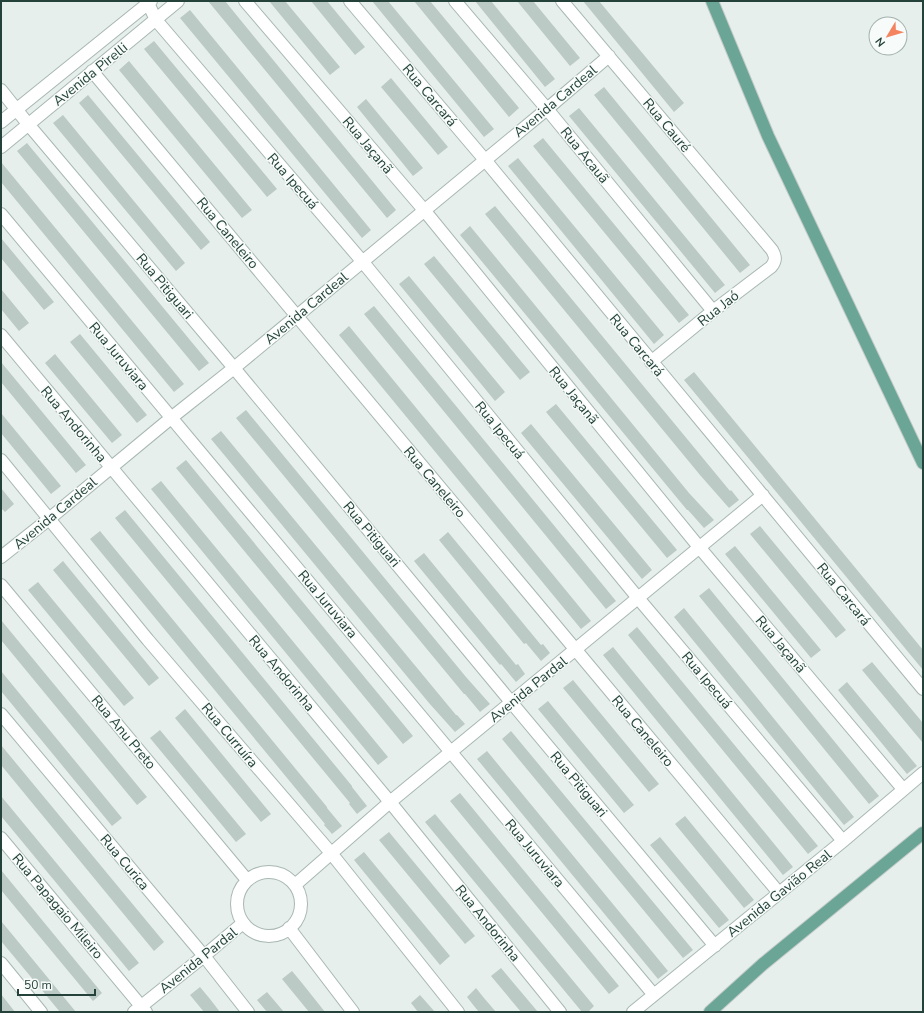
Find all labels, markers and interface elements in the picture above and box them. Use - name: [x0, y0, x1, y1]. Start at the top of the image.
- north arrow: [868, 16, 908, 56]
- text: N: [872, 34, 889, 50]
- street label: Avenida Pirelli: [49, 38, 132, 110]
- street label: Rua Carcará: [398, 60, 461, 131]
- street label: Avenida Cardeal: [510, 60, 602, 142]
- street label: Rua Cauré: [638, 94, 695, 156]
- street label: Rua Jaçanã: [338, 113, 397, 178]
- street label: Rua Acauã: [556, 123, 613, 188]
- street label: Rua Ipecuá: [263, 149, 322, 214]
- street label: Rua Caneleiro: [192, 194, 263, 273]
- street label: Rua Pitiguari: [132, 249, 198, 323]
- street label: Avenida Cardeal: [261, 267, 353, 349]
- street label: Rua Jaó: [694, 286, 743, 331]
- street label: Rua Carcará: [605, 310, 668, 381]
- street label: Rua Juruviara: [84, 318, 153, 395]
- street label: Rua Jaçanã: [544, 362, 603, 428]
- street label: Rua Andorinha: [36, 382, 111, 466]
- street label: Rua Ipecuá: [470, 397, 529, 463]
- street label: Rua Caneleiro: [399, 443, 470, 522]
- street label: Avenida Cardeal: [10, 472, 102, 554]
- street label: Rua Pitiguari: [339, 497, 405, 571]
- street label: Rua Carcará: [812, 559, 875, 630]
- street label: Rua Juruviara: [293, 566, 362, 643]
- street label: Rua Jaçanã: [751, 612, 810, 677]
- street label: Rua Andorinha: [244, 631, 319, 715]
- street label: Rua Ipecuá: [677, 648, 736, 713]
- street label: Avenida Pardal: [485, 651, 572, 727]
- street label: Rua Anu Preto: [87, 691, 160, 774]
- street label: Rua Caneleiro: [607, 692, 678, 771]
- street label: Rua Curruíra: [197, 699, 262, 772]
- street label: Rua Pitiguari: [546, 747, 612, 821]
- street label: Rua Juruviara: [500, 815, 569, 892]
- street label: Rua Curica: [96, 830, 154, 894]
- street label: Avenida Gavião Real: [723, 845, 836, 942]
- street label: Rua Papagaio Mileiro: [8, 849, 108, 963]
- street label: Rua Andorinha: [451, 881, 525, 966]
- street label: Avenida Pardal: [155, 922, 242, 998]
- scale bar: [18, 971, 95, 997]
- text: 50 m: [24, 977, 52, 993]

